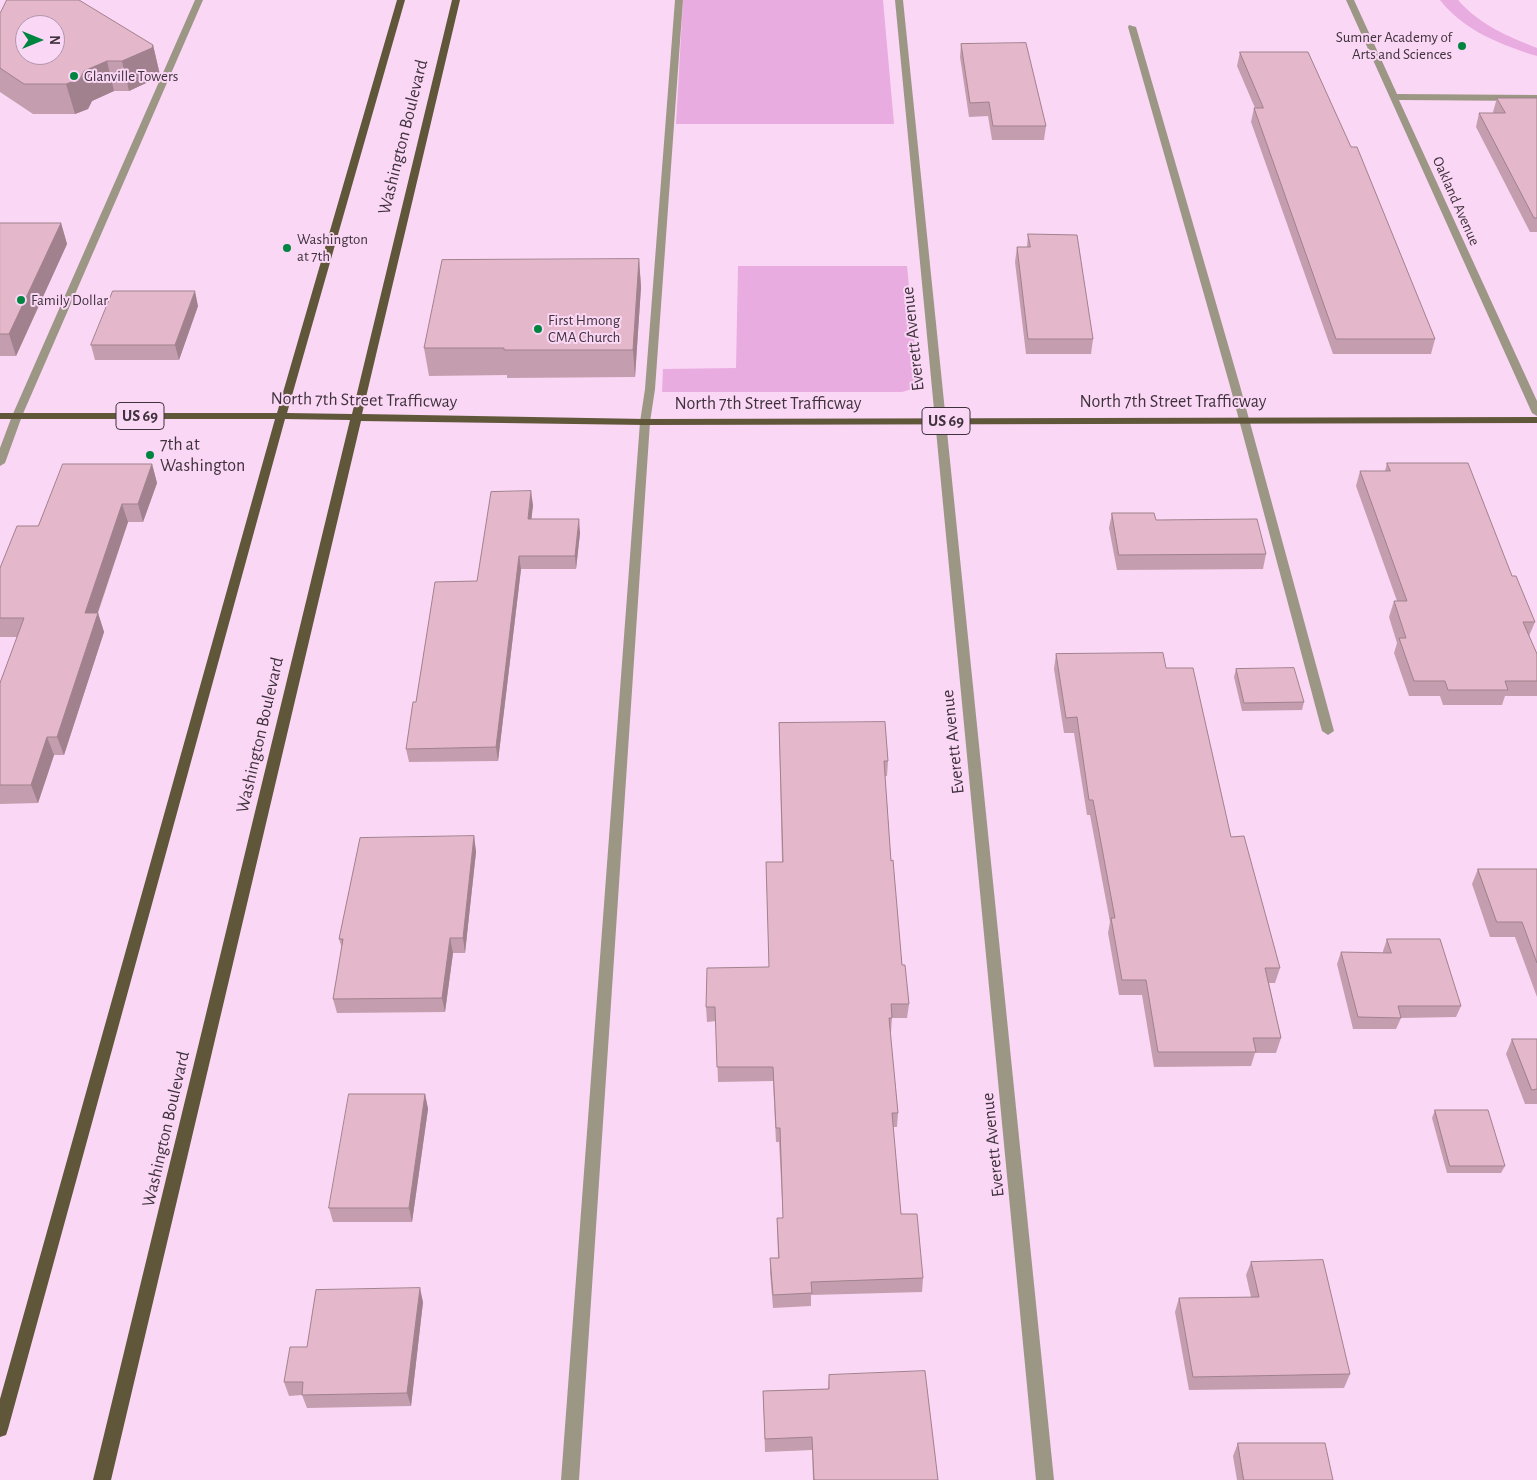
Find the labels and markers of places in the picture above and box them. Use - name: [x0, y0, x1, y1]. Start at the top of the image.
- place label: Sumner Academy of Arts and Sciences: [1336, 28, 1452, 63]
- marker: Sumner Academy of Arts and Sciences: [1456, 40, 1468, 52]
- place label: Glanville Towers: [84, 67, 178, 85]
- marker: Glanville Towers: [68, 70, 80, 82]
- place label: Washington at 7th: [297, 230, 368, 265]
- marker: Washington at 7th: [281, 242, 293, 254]
- place label: Family Dollar: [31, 291, 108, 309]
- marker: Family Dollar: [15, 294, 27, 306]
- place label: First Hmong CMA Church: [548, 311, 620, 346]
- marker: First Hmong CMA Church: [532, 323, 544, 335]
- place label: 7th at Washington: [160, 434, 245, 476]
- marker: 7th at Washington: [144, 449, 156, 461]

